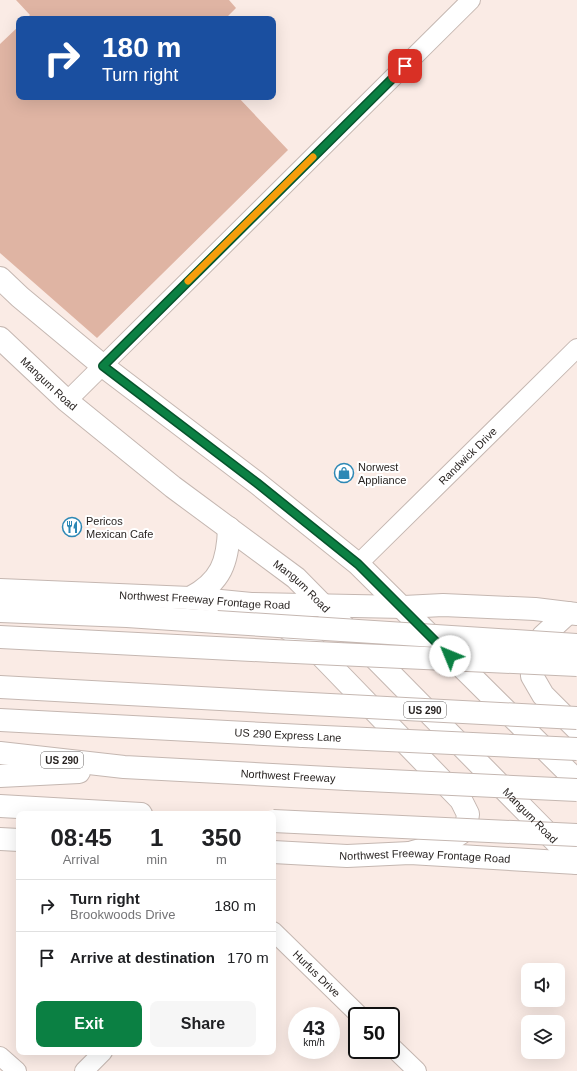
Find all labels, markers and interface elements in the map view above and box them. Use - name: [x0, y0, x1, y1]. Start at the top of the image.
- icon: right: [36, 32, 88, 84]
- text: 180 m: [102, 32, 181, 63]
- pin: [388, 49, 422, 83]
- icon: arrive: [394, 55, 416, 77]
- text: Turn right: [102, 65, 178, 85]
- street label: Mangum Road: [18, 355, 79, 413]
- street label: Randwick Drive: [436, 425, 499, 487]
- place label: Norwest Appliance: [358, 461, 406, 486]
- shop icon: Norwest Appliance: [333, 462, 355, 484]
- place label: Pericos Mexican Cafe: [86, 515, 153, 540]
- restaurant icon: Pericos Mexican Cafe: [61, 516, 83, 538]
- street label: Mangum Road: [271, 557, 332, 615]
- street label: Northwest Freeway Frontage Road: [119, 589, 290, 611]
- position arrow: [429, 635, 471, 677]
- road number: US 290: [404, 702, 446, 718]
- street label: US 290 Express Lane: [234, 726, 342, 744]
- road number: US 290: [41, 752, 83, 768]
- street label: Northwest Freeway: [240, 767, 336, 784]
- street label: Mangum Road: [501, 786, 560, 845]
- text: 08:45: [50, 824, 112, 851]
- text: 1: [150, 824, 163, 851]
- text: 350: [202, 824, 242, 851]
- street label: Northwest Freeway Frontage Road: [339, 847, 511, 865]
- text: Arrival: [63, 852, 100, 867]
- text: min: [146, 852, 167, 867]
- text: m: [216, 852, 227, 867]
- text: Turn right: [70, 890, 140, 907]
- icon: right: [36, 895, 58, 917]
- text: 180 m: [214, 897, 256, 914]
- text: Brookwoods Drive: [70, 907, 176, 922]
- icon: arrive: [36, 947, 58, 969]
- street label: Hurfus Drive: [291, 948, 343, 999]
- text: Arrive at destination: [70, 949, 215, 966]
- text: 170 m: [227, 949, 269, 966]
- map controls: [521, 963, 565, 1059]
- button: sound: [521, 963, 565, 1007]
- button: Exit: [36, 1001, 142, 1047]
- button: Share: [150, 1001, 256, 1047]
- speed limit sign: 50: [348, 1007, 400, 1059]
- button: layers: [521, 1015, 565, 1059]
- text: 43: [303, 1017, 325, 1039]
- text: km/h: [303, 1037, 325, 1048]

